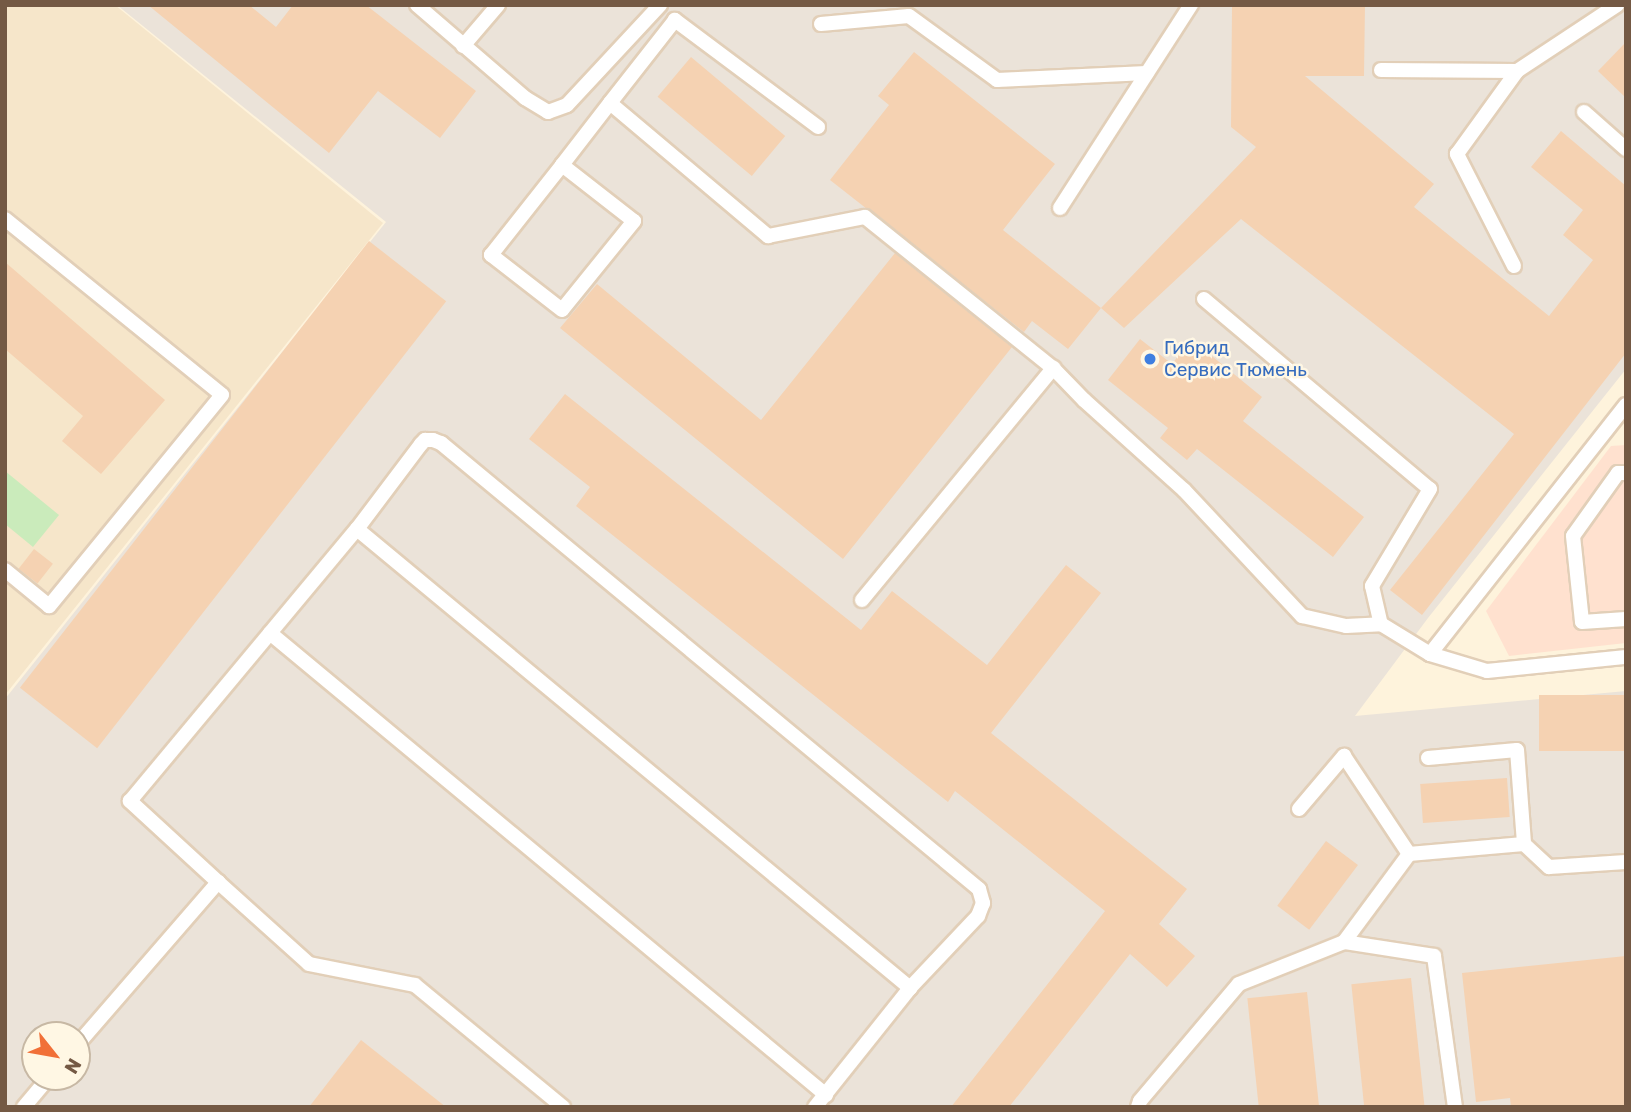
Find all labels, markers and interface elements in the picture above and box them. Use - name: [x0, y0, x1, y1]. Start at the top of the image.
- place label: Гибрид Сервис Тюмень: [1164, 337, 1307, 381]
- marker: Гибрид Сервис Тюмень: [1142, 351, 1158, 367]
- north arrow: [21, 1021, 91, 1091]
- text: N: [59, 1054, 86, 1078]

